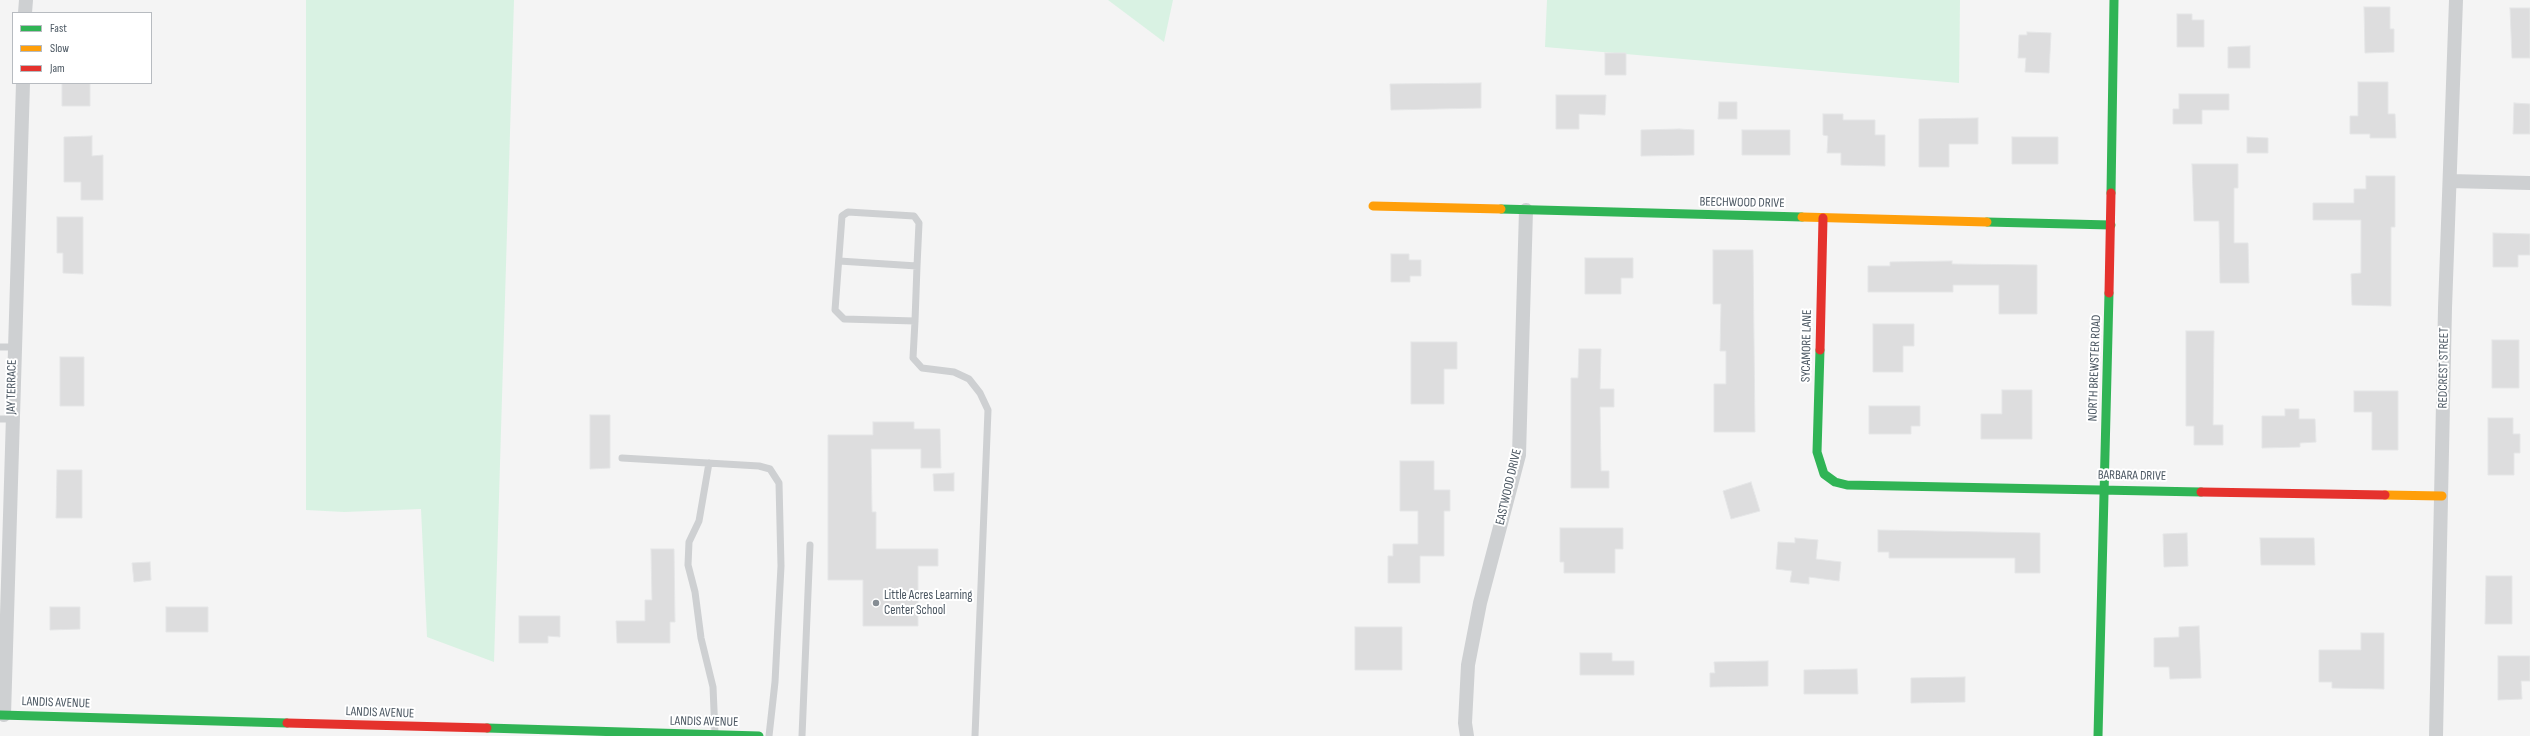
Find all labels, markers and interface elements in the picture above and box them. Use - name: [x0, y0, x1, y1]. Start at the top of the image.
- legend: [12, 12, 152, 84]
- text: Fast: [50, 21, 67, 36]
- text: Slow: [50, 41, 69, 56]
- text: Jam: [50, 61, 65, 76]
- street label: BEECHWOOD DRIVE: [1699, 194, 1785, 212]
- street label: SYCAMORE LANE: [1799, 310, 1815, 382]
- street label: NORTH BREWSTER ROAD: [2085, 314, 2105, 422]
- street label: REDCREST STREET: [2435, 327, 2453, 409]
- street label: JAY TERRACE: [4, 359, 20, 415]
- street label: EASTWOOD DRIVE: [1493, 447, 1525, 527]
- street label: BARBARA DRIVE: [2098, 468, 2166, 484]
- place label: Little Acres Learning Center School: [884, 588, 973, 619]
- marker: Little Acres Learning Center School: [871, 598, 881, 608]
- street label: LANDIS AVENUE: [21, 694, 91, 712]
- street label: LANDIS AVENUE: [345, 704, 415, 722]
- street label: LANDIS AVENUE: [670, 714, 738, 730]

